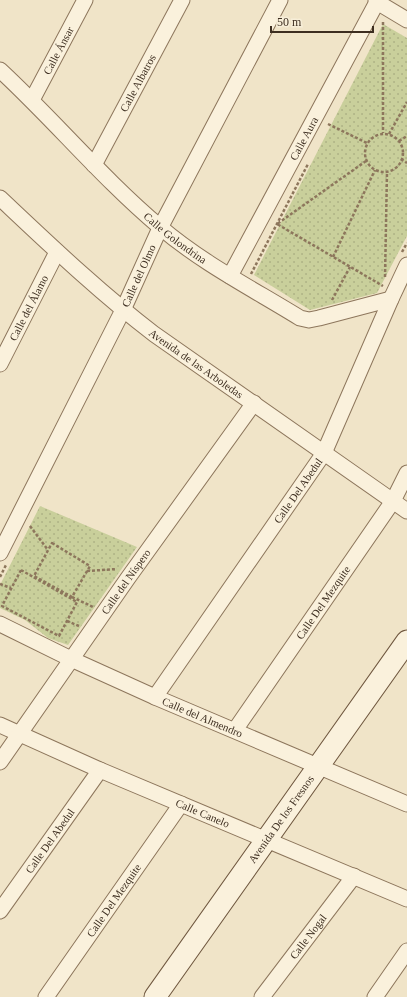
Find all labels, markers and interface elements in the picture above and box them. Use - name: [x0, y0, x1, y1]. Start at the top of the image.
- scale bar: [271, 8, 373, 34]
- text: 50 m: [277, 15, 302, 29]
- street label: Calle Ánsar: [41, 24, 76, 76]
- street label: Calle Albatros: [118, 52, 158, 114]
- street label: Calle Aura: [287, 115, 320, 162]
- street label: Calle Golondrina: [141, 210, 209, 266]
- street label: Calle del Olmo: [119, 242, 158, 309]
- street label: Calle del Álamo: [7, 273, 51, 343]
- street label: Avenida de las Arboledas: [147, 326, 245, 401]
- street label: Calle Del Abedul: [271, 456, 325, 526]
- street label: Calle del Níspero: [99, 546, 153, 616]
- street label: Calle Del Mezquite: [294, 563, 353, 641]
- street label: Calle del Almendro: [160, 695, 245, 740]
- street label: Avenida De los Fresnos: [246, 773, 316, 865]
- street label: Calle Canelo: [174, 797, 232, 830]
- street label: Calle Del Abedul: [23, 806, 77, 876]
- street label: Calle Del Mezquite: [84, 861, 143, 939]
- street label: Calle Nogal: [287, 912, 329, 961]

